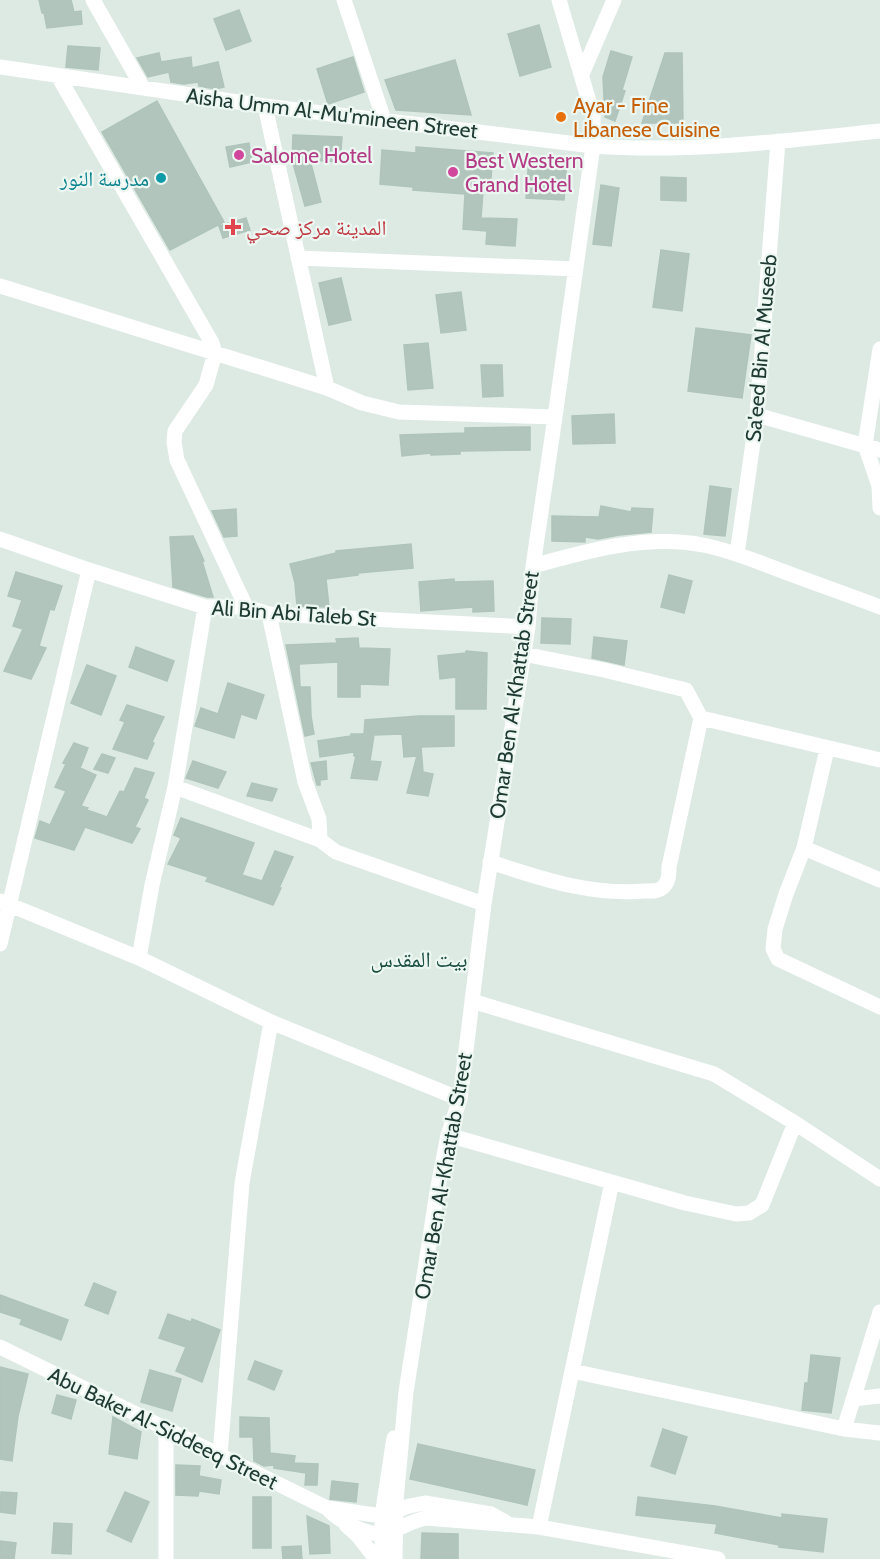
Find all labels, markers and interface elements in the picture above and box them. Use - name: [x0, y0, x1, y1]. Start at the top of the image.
- street label: Aisha Umm Al-Mu'mineen Street: [185, 83, 479, 143]
- place label: Ayar - Fine Libanese Cuisine: [573, 93, 720, 142]
- marker: Ayar - Fine Libanese Cuisine: [554, 110, 568, 124]
- place label: Salome Hotel: [251, 143, 372, 168]
- marker: Salome Hotel: [232, 148, 246, 162]
- place label: Best Western Grand Hotel: [465, 148, 583, 197]
- marker: Best Western Grand Hotel: [446, 165, 460, 179]
- place label: مدرسة النور: [59, 166, 149, 191]
- marker: مدرسة النور: [154, 171, 168, 185]
- place label: المدينة مركز صحي: [246, 215, 387, 244]
- marker: المدينة مركز صحي: [224, 218, 242, 236]
- street label: Sa'eed Bin Al Museeb: [740, 253, 782, 443]
- street label: Omar Ben Al-Khattab Street: [484, 569, 544, 821]
- street label: Ali Bin Abi Taleb St: [211, 595, 377, 631]
- district label: بيت المقدس: [370, 946, 468, 973]
- street label: Omar Ben Al-Khattab Street: [409, 1051, 477, 1301]
- street label: Abu Baker Al-Siddeeq Street: [44, 1361, 282, 1495]

